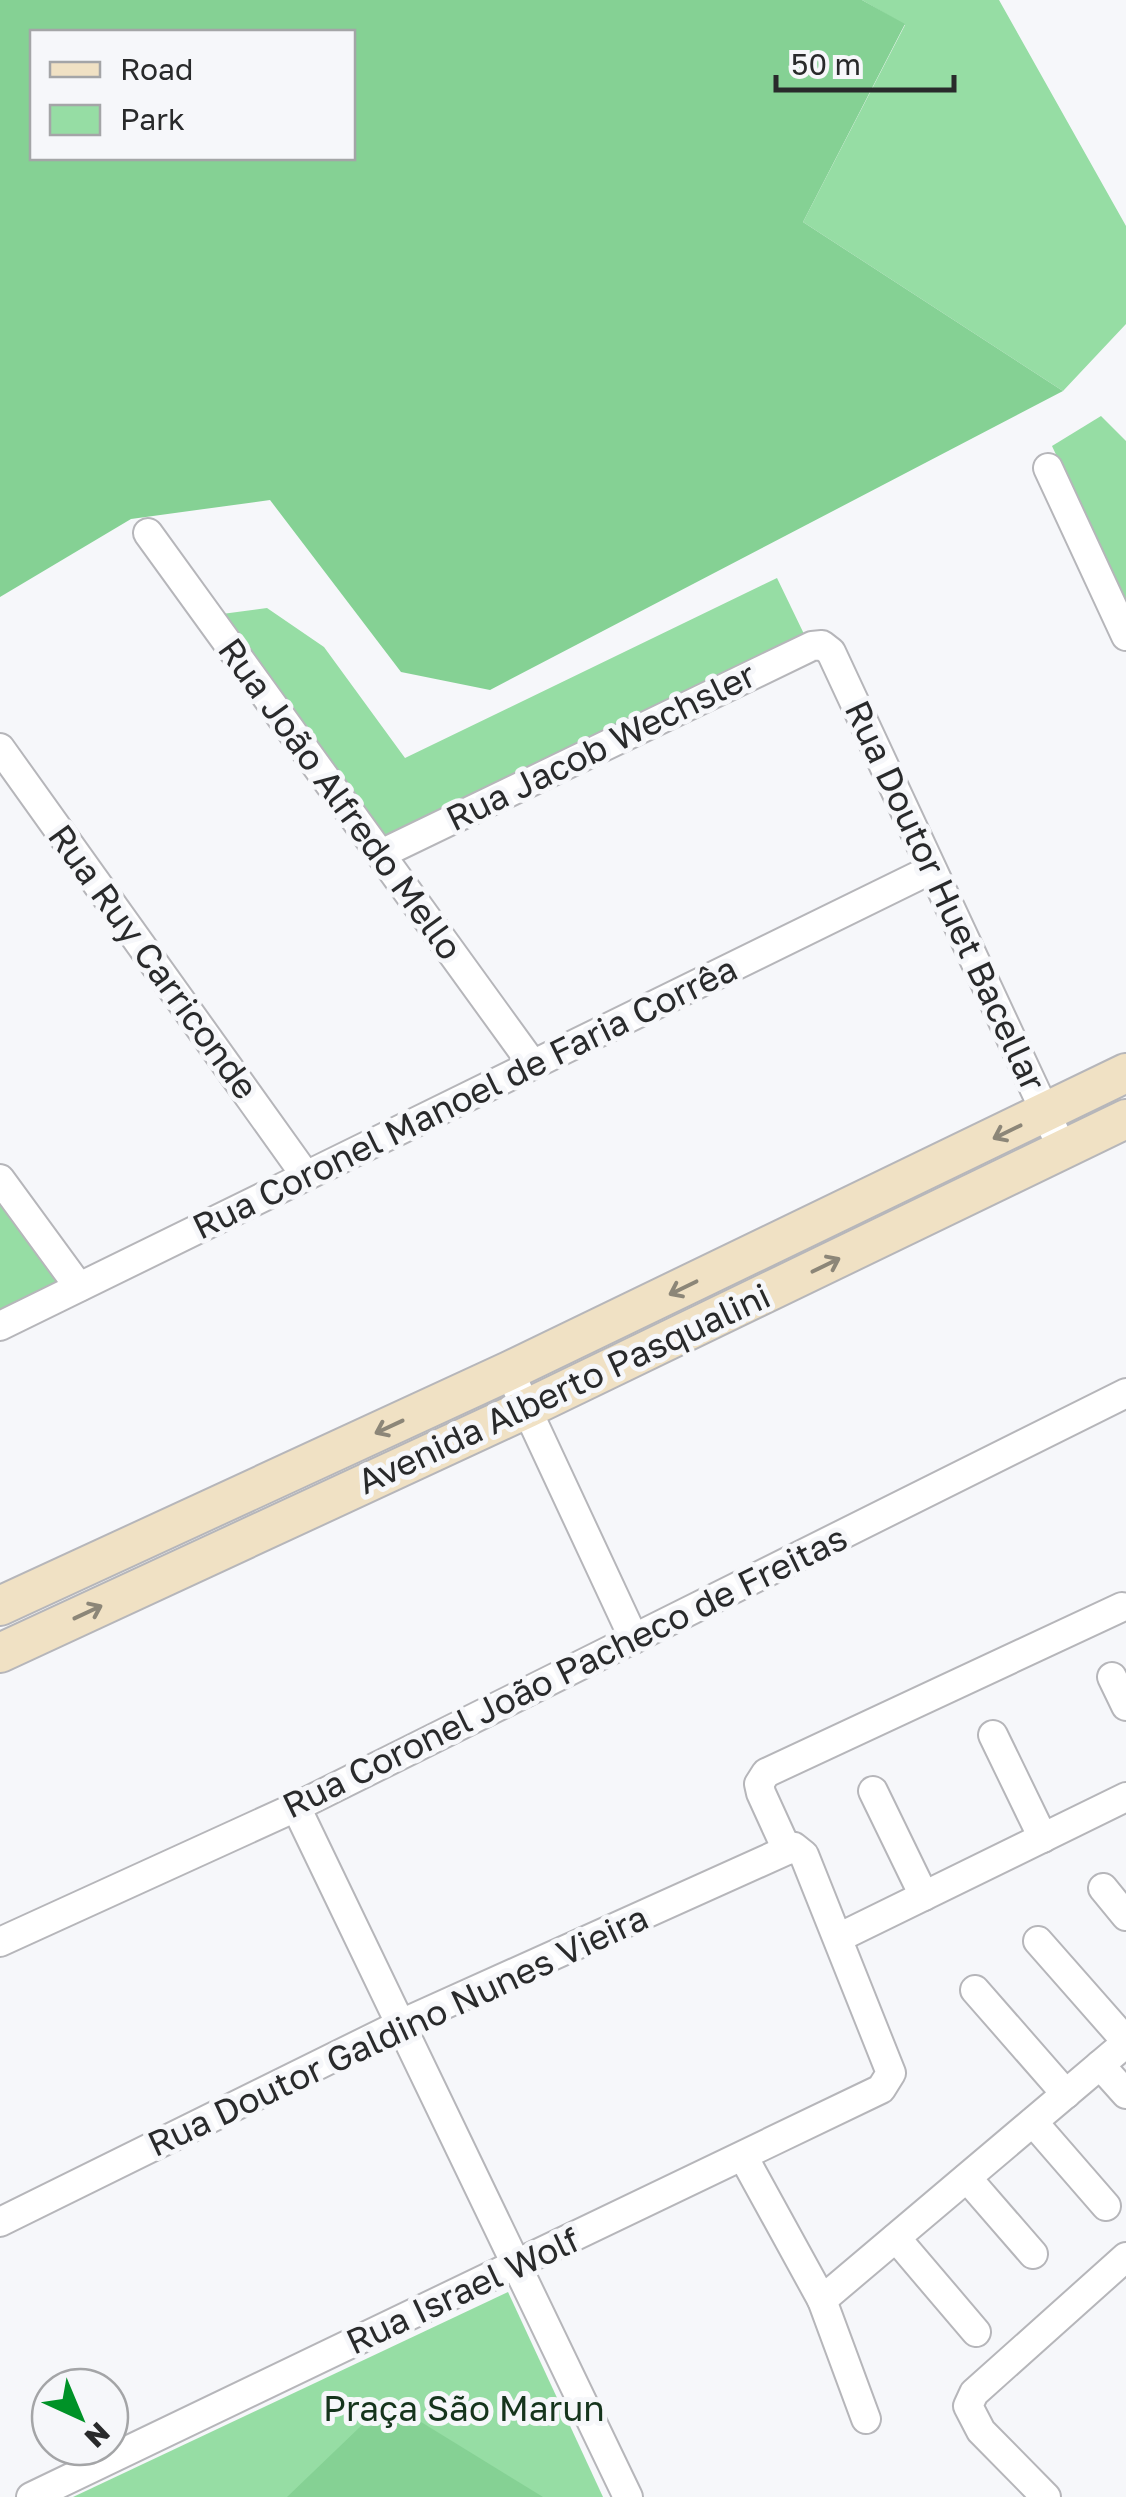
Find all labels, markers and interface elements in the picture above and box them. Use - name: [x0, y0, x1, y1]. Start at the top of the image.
- legend: [30, 30, 355, 160]
- scale bar: [776, 30, 954, 92]
- text: 50 m: [791, 46, 861, 82]
- text: Road: [120, 51, 194, 87]
- text: Park: [120, 101, 185, 137]
- street label: Rua João Alfredo Mello: [210, 629, 472, 967]
- street label: Rua Jacob Wechsler: [439, 653, 762, 839]
- street label: Rua Doutor Huet Bacellar: [837, 694, 1055, 1098]
- street label: Rua Ruy Carriconde: [40, 816, 268, 1107]
- street label: Rua Coronel Manoel de Faria Corrêa: [186, 947, 743, 1248]
- one-way arrow: [993, 1124, 1023, 1143]
- one-way arrow: [810, 1254, 840, 1273]
- street label: Avenida Alberto Pasqualini: [351, 1274, 776, 1502]
- one-way arrow: [668, 1279, 698, 1298]
- one-way arrow: [375, 1418, 405, 1437]
- street label: Rua Coronel João Pacheco de Freitas: [276, 1516, 853, 1826]
- one-way arrow: [72, 1601, 102, 1620]
- street label: Rua Doutor Galdino Nunes Vieira: [141, 1896, 654, 2165]
- street label: Rua Israel Wolf: [339, 2218, 586, 2362]
- north arrow: [30, 2367, 130, 2467]
- park label: Praça São Marun: [323, 2387, 605, 2429]
- text: N: [79, 2416, 117, 2455]

